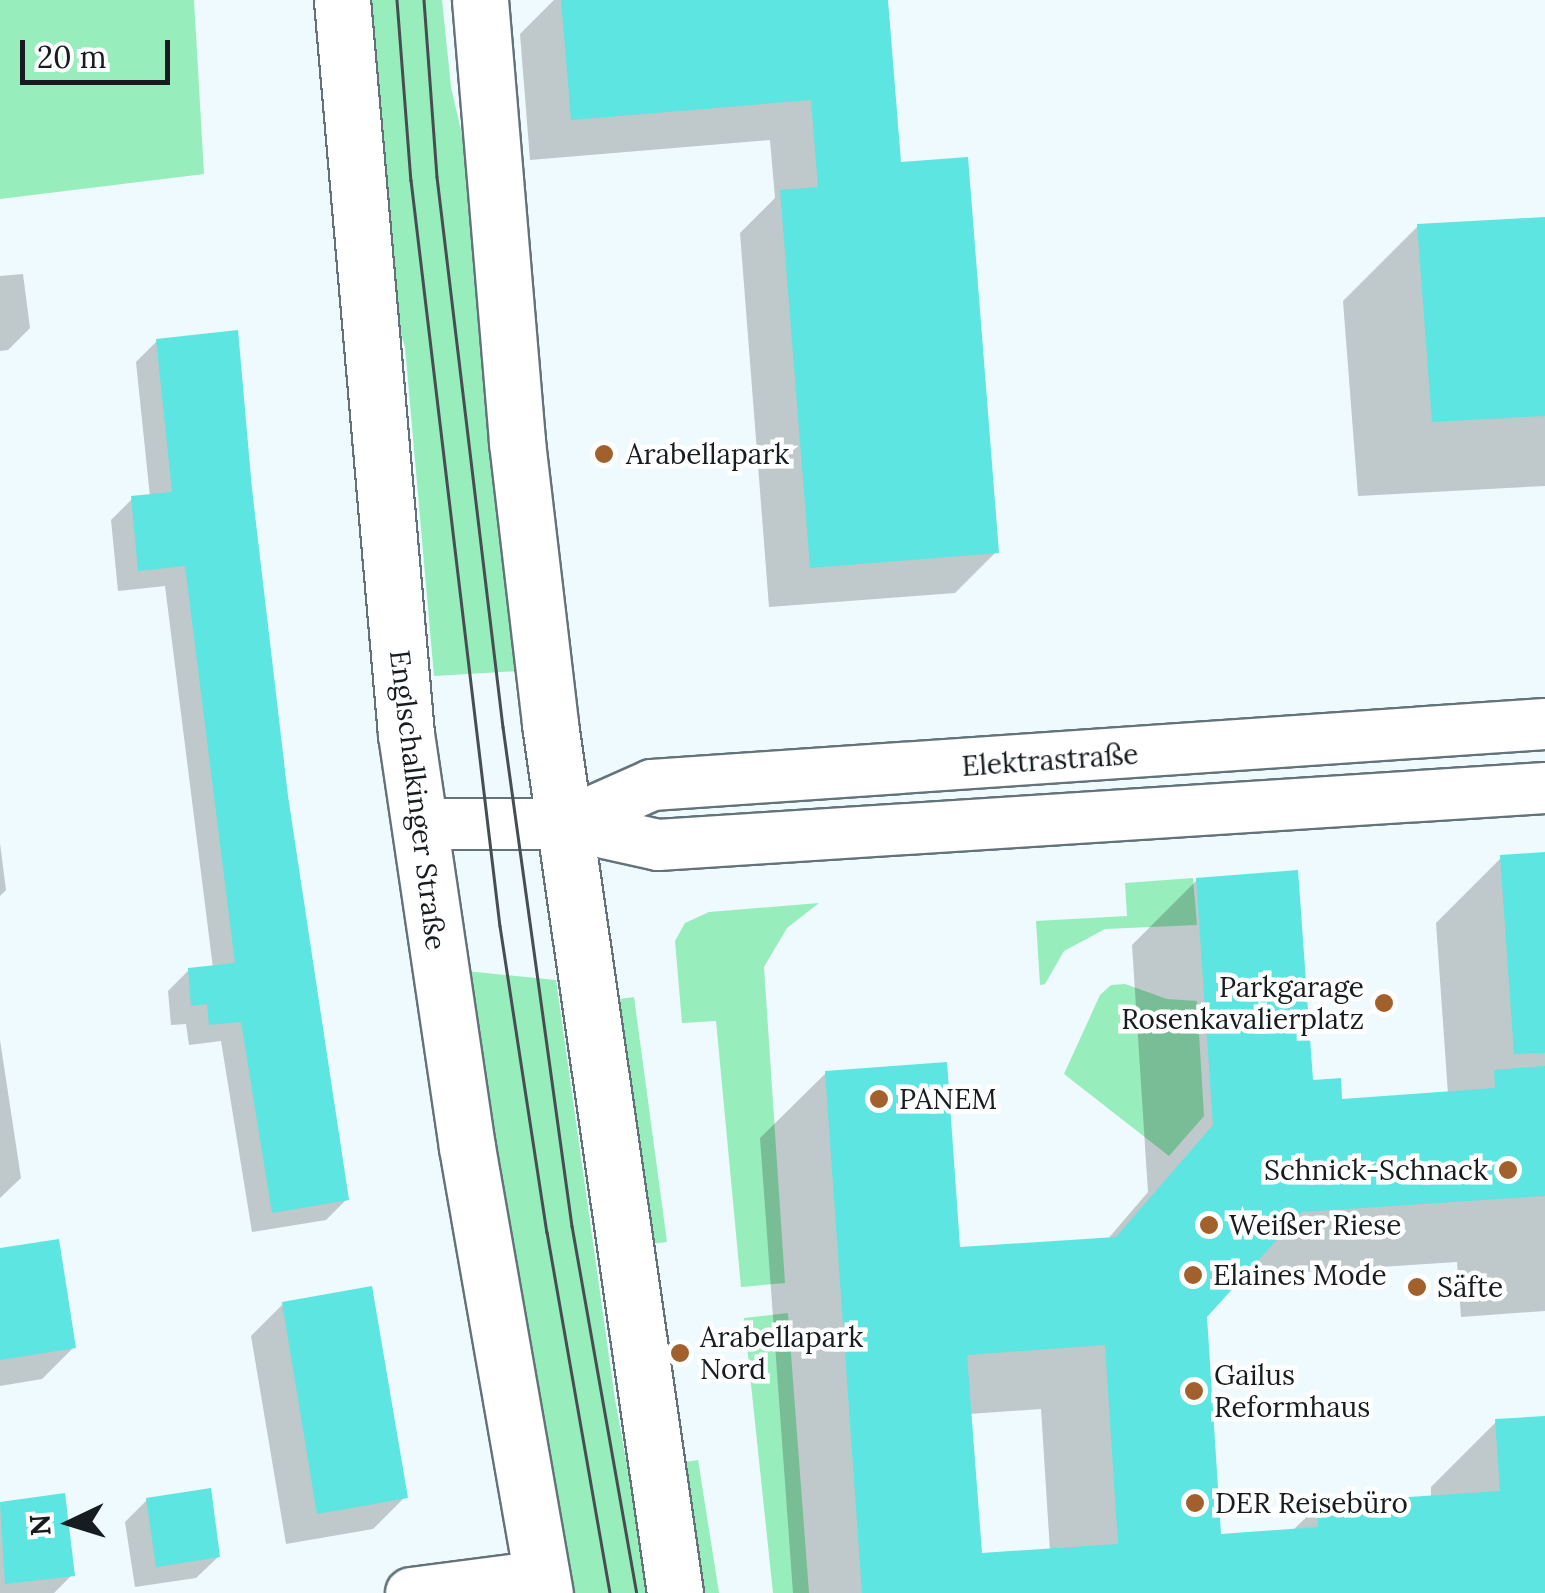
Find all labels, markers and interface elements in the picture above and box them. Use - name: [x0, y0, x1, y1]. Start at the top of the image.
- scale bar: [25, 20, 175, 82]
- text: 20 m: [37, 38, 106, 76]
- place label: Arabellapark: [626, 437, 789, 471]
- marker: Arabellapark: [591, 441, 617, 467]
- street label: Englschalkinger Straße: [383, 648, 453, 952]
- street label: Elektrastraße: [961, 737, 1139, 783]
- place label: Parkgarage Rosenkavalierplatz: [1121, 970, 1364, 1036]
- marker: Parkgarage Rosenkavalierplatz: [1373, 992, 1395, 1014]
- place label: PANEM: [899, 1082, 997, 1116]
- marker: PANEM: [868, 1088, 890, 1110]
- place label: Schnick-Schnack: [1264, 1153, 1488, 1187]
- marker: Schnick-Schnack: [1497, 1159, 1519, 1181]
- place label: Weißer Riese: [1229, 1208, 1401, 1242]
- marker: Weißer Riese: [1198, 1214, 1220, 1236]
- place label: Elaines Mode: [1213, 1258, 1387, 1292]
- marker: Elaines Mode: [1182, 1264, 1204, 1286]
- place label: Säfte: [1437, 1270, 1503, 1304]
- marker: Säfte: [1406, 1276, 1428, 1298]
- place label: Arabellapark Nord: [700, 1320, 863, 1386]
- marker: Arabellapark Nord: [669, 1342, 691, 1364]
- place label: Gailus Reformhaus: [1214, 1358, 1370, 1424]
- marker: Gailus Reformhaus: [1183, 1380, 1205, 1402]
- north arrow: [20, 1473, 120, 1573]
- place label: DER Reisebüro: [1215, 1486, 1408, 1520]
- marker: DER Reisebüro: [1184, 1492, 1206, 1514]
- text: N: [21, 1513, 59, 1537]

